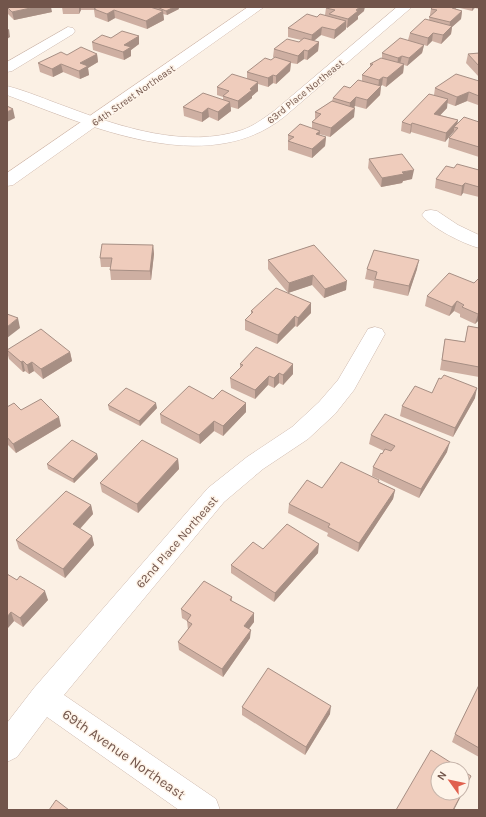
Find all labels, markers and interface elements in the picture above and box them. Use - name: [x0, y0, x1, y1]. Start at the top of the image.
- street label: 63rd Place Northeast: [265, 57, 347, 126]
- street label: 64th Street Northeast: [90, 62, 178, 129]
- street label: 62nd Place Northeast: [133, 493, 221, 591]
- street label: 69th Avenue Northeast: [59, 706, 188, 803]
- north arrow: [430, 761, 470, 801]
- text: N: [434, 769, 450, 783]

